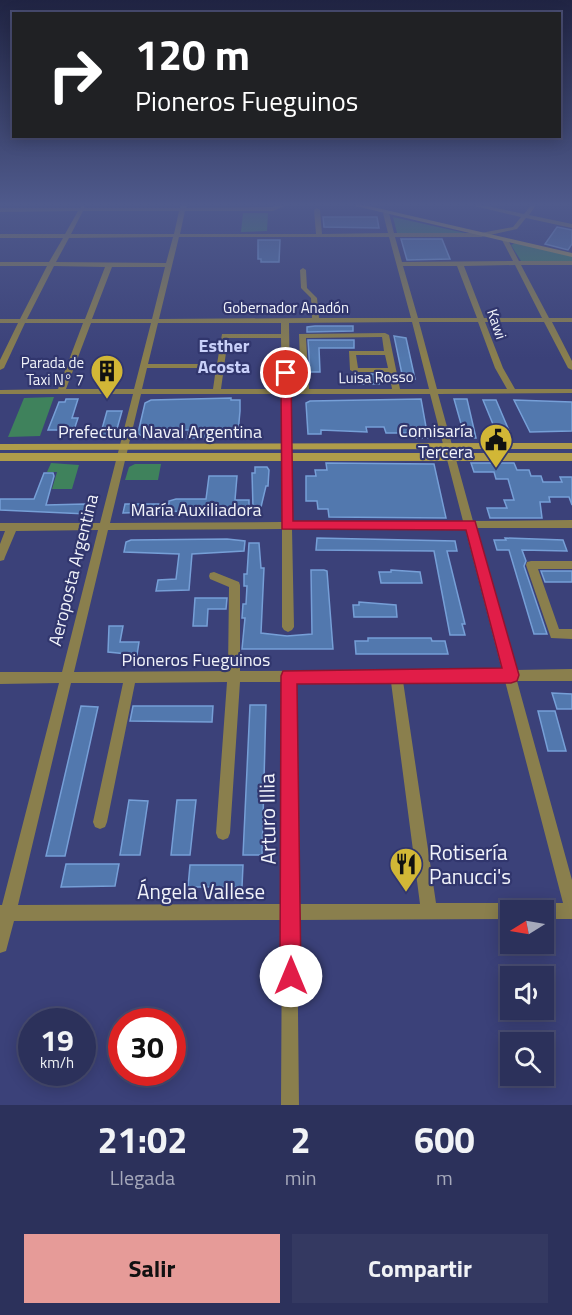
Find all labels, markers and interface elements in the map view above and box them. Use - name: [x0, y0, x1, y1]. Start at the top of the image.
- text: 120 m: [135, 22, 250, 86]
- icon: right: [36, 36, 114, 114]
- text: Pioneros Fueguinos: [135, 80, 358, 121]
- street label: Gobernador Anadón: [223, 296, 349, 319]
- street label: Kawi: [481, 306, 513, 342]
- district label: Esther Acosta: [198, 332, 250, 380]
- pin: [260, 347, 311, 398]
- place label: Parada de Taxi N° 7: [21, 351, 84, 391]
- building icon: Parada de Taxi N° 7: [89, 353, 125, 400]
- icon: arrive: [269, 356, 302, 389]
- street label: Luisa Rosso: [338, 365, 414, 389]
- place label: Comisaría Tercera: [398, 417, 473, 465]
- street label: Prefectura Naval Argentina: [58, 418, 262, 445]
- public building icon: Comisaría Tercera: [478, 422, 514, 469]
- street label: Aeroposta Argentina: [41, 491, 105, 649]
- street label: María Auxiliadora: [130, 496, 262, 523]
- street label: Pioneros Fueguinos: [122, 646, 270, 673]
- street label: Arturo Illia: [250, 773, 284, 865]
- place label: Rotisería Panucci's: [429, 836, 511, 892]
- restaurant icon: Rotisería Panucci's: [388, 846, 424, 893]
- street label: Ángela Vallese: [137, 875, 265, 907]
- north arrow: [500, 900, 554, 954]
- map controls: [500, 900, 554, 1086]
- position arrow: [259, 944, 323, 1008]
- button: sound: [500, 966, 554, 1020]
- speed limit sign: 30: [108, 1008, 186, 1086]
- text: 19: [40, 1017, 74, 1063]
- button: search: [500, 1032, 554, 1086]
- text: km/h: [40, 1051, 74, 1074]
- text: 21:02: [97, 1112, 187, 1167]
- text: 2: [291, 1112, 311, 1167]
- text: 600: [414, 1112, 475, 1167]
- text: Llegada: [110, 1162, 175, 1193]
- text: min: [285, 1162, 317, 1193]
- text: m: [436, 1162, 453, 1193]
- button: Salir: [24, 1234, 280, 1303]
- button: Compartir: [292, 1234, 548, 1303]

